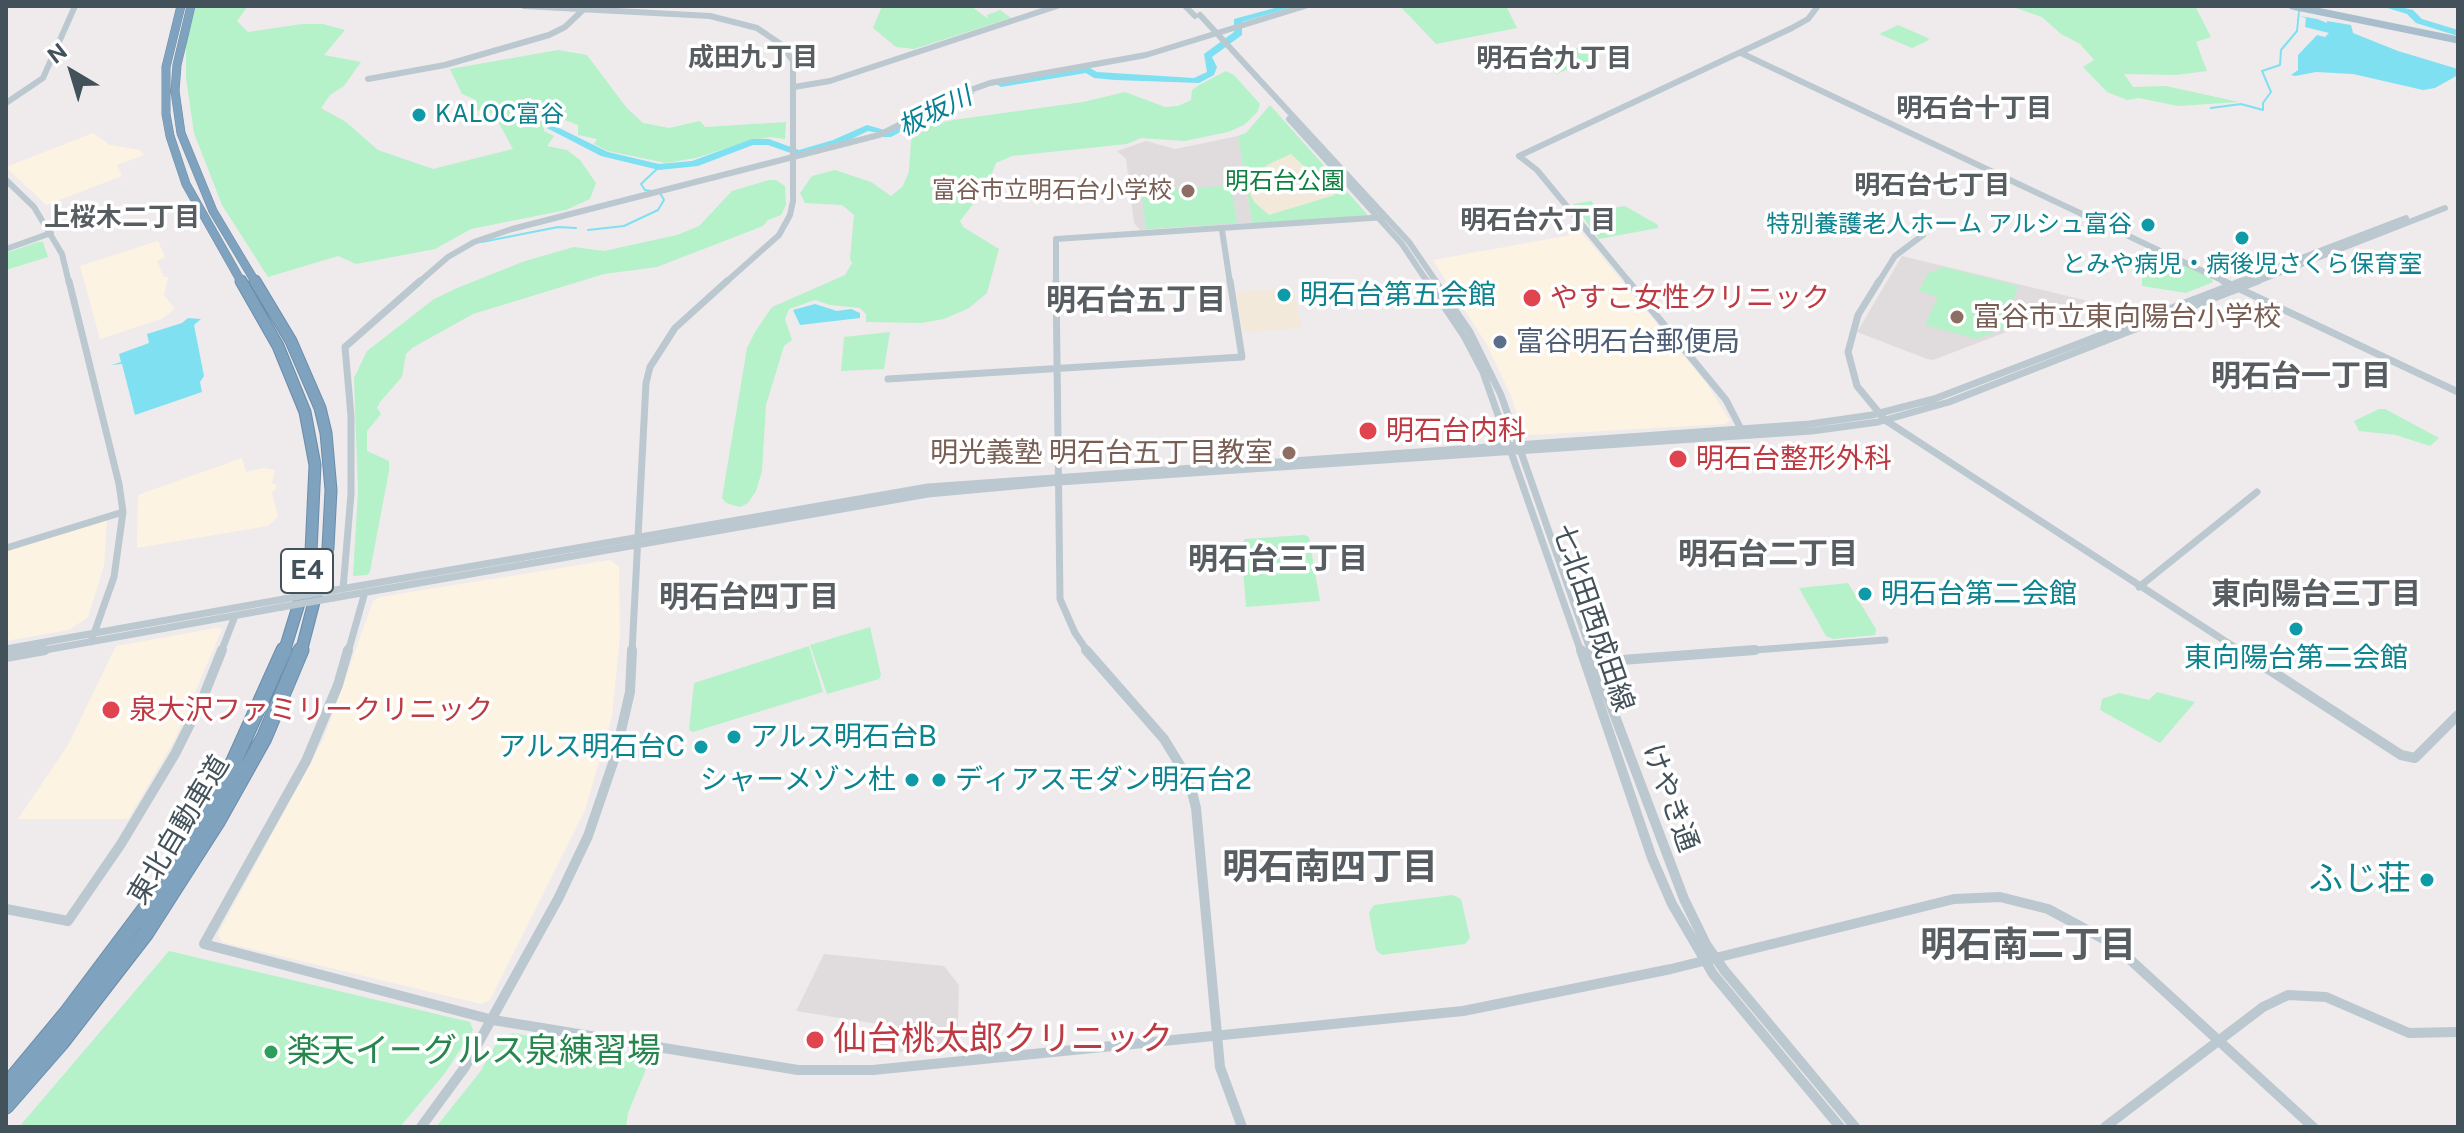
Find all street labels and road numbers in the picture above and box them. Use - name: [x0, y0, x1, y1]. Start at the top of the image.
- street label: 七北田西成田線: [1545, 520, 1641, 716]
- road number: E4: [281, 549, 333, 593]
- street label: けやき通: [1635, 740, 1705, 856]
- street label: 東北自動車道: [121, 749, 237, 911]

